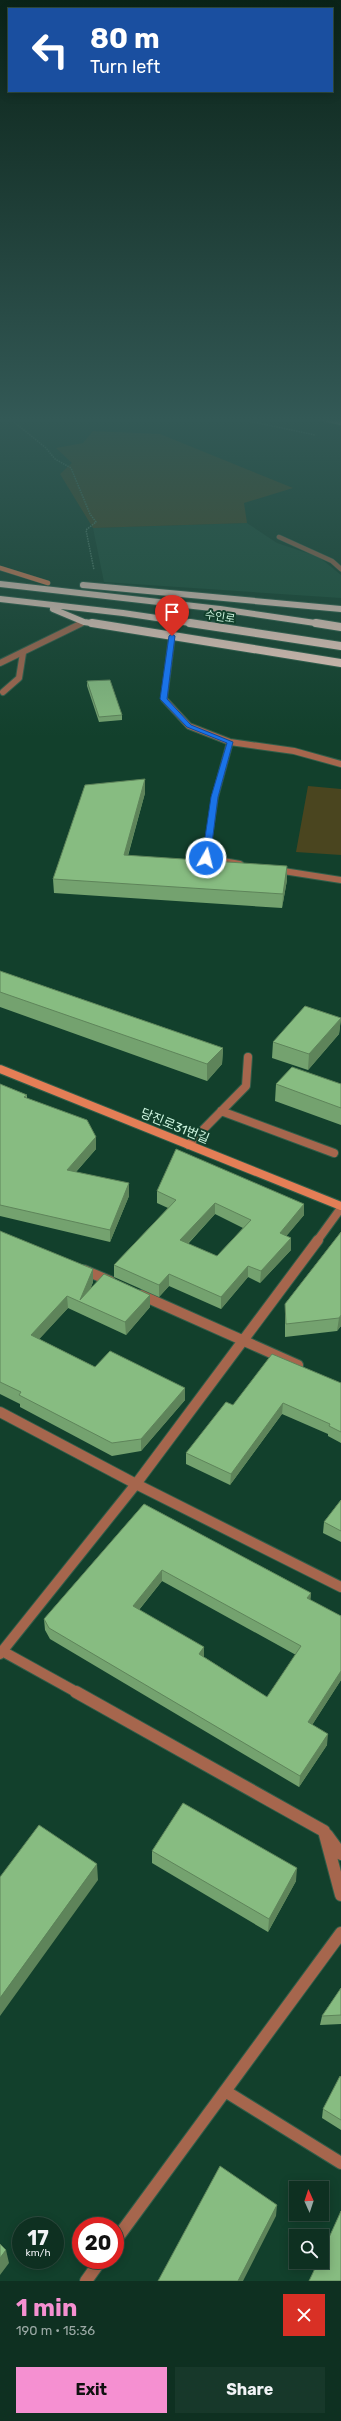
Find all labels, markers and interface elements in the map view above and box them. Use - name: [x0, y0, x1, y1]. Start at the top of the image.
- text: 80 m: [90, 22, 160, 55]
- icon: left: [24, 24, 76, 76]
- text: Turn left: [90, 56, 160, 78]
- pin: [155, 595, 189, 636]
- icon: arrive: [161, 601, 183, 623]
- street label: 수인로: [204, 608, 236, 626]
- position arrow: [185, 837, 227, 879]
- street label: 당진로31번길: [138, 1105, 212, 1147]
- north arrow: [289, 2181, 329, 2221]
- map controls: [289, 2181, 329, 2269]
- speed limit sign: 20: [72, 2217, 124, 2269]
- text: 17: [27, 2226, 49, 2250]
- button: search: [289, 2229, 329, 2269]
- text: km/h: [26, 2247, 50, 2259]
- text: 1 min: [16, 2294, 77, 2322]
- button: close: [283, 2294, 325, 2336]
- text: 190 m · 15:36: [16, 2323, 95, 2338]
- button: Exit: [16, 2367, 167, 2413]
- button: Share: [175, 2367, 325, 2413]

